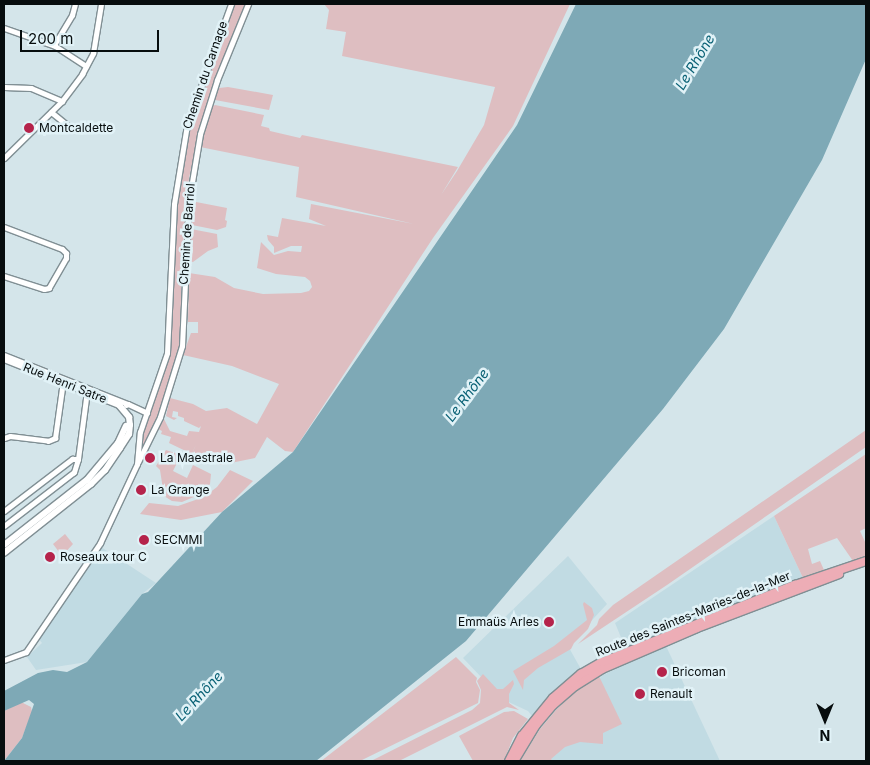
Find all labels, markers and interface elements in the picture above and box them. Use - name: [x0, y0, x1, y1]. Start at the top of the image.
- street label: Chemin du Carnage: [180, 19, 230, 131]
- scale bar: [22, 20, 161, 52]
- text: 200 m: [28, 29, 73, 48]
- water label: Le Rhône: [672, 31, 718, 93]
- place label: Montcaldette: [39, 121, 113, 135]
- marker: Montcaldette: [23, 122, 35, 134]
- street label: Chemin de Barriol: [176, 183, 198, 285]
- street label: Rue Henri Satre: [21, 360, 109, 406]
- water label: Le Rhône: [442, 365, 492, 425]
- place label: La Maestrale: [160, 451, 233, 465]
- marker: La Maestrale: [144, 452, 156, 464]
- place label: La Grange: [151, 483, 210, 497]
- marker: La Grange: [135, 484, 147, 496]
- place label: SECMMI: [154, 533, 203, 547]
- marker: SECMMI: [138, 534, 150, 546]
- place label: Roseaux tour C: [60, 550, 147, 564]
- marker: Roseaux tour C: [44, 551, 56, 563]
- street label: Route des Saintes-Maries-de-la-Mer: [594, 568, 792, 660]
- place label: Emmaüs Arles: [458, 615, 539, 629]
- marker: Emmaüs Arles: [543, 616, 555, 628]
- place label: Bricoman: [672, 665, 726, 679]
- marker: Bricoman: [656, 666, 668, 678]
- water label: Le Rhône: [172, 668, 226, 724]
- place label: Renault: [650, 687, 692, 701]
- marker: Renault: [634, 688, 646, 700]
- north arrow: [800, 695, 850, 745]
- text: N: [820, 727, 830, 744]

